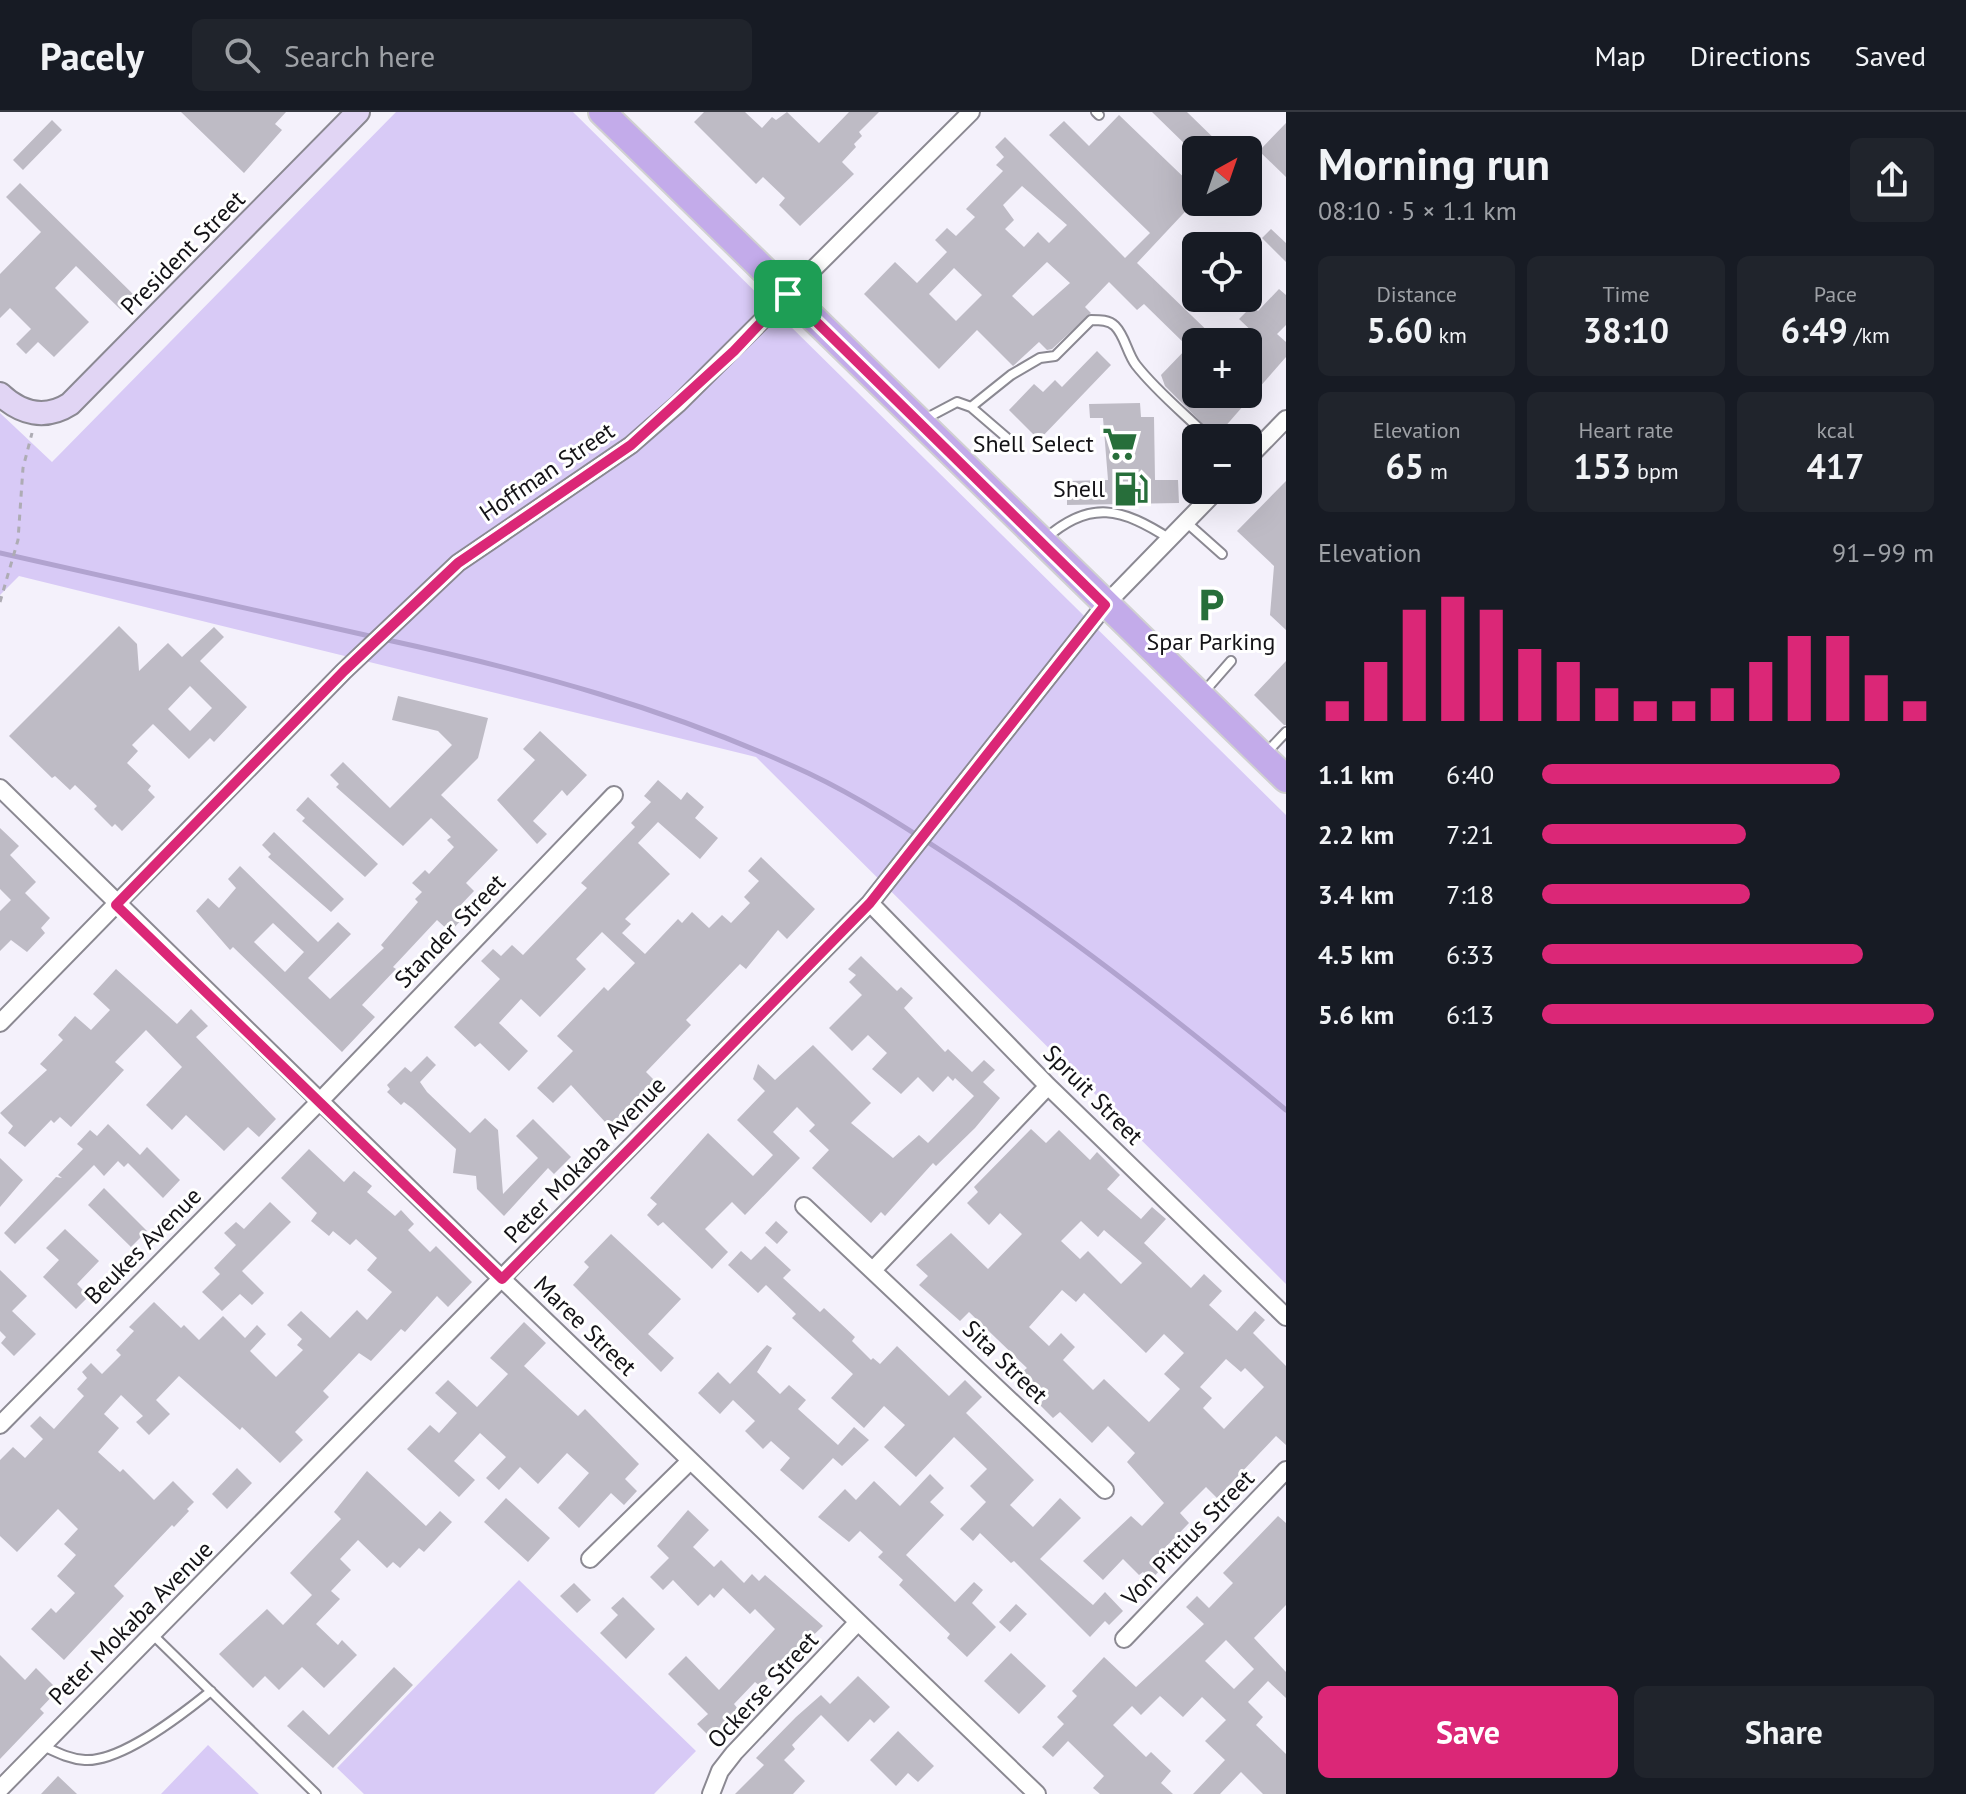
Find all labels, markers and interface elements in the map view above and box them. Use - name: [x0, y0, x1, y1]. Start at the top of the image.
- search box: [192, 19, 752, 91]
- text: Pacely: [40, 31, 144, 80]
- icon: search: [220, 33, 264, 77]
- text: Search here: [284, 36, 435, 75]
- text: Map: [1595, 37, 1646, 74]
- text: Directions: [1690, 37, 1811, 74]
- text: Saved: [1855, 37, 1926, 74]
- text: Morning run: [1318, 135, 1550, 192]
- north arrow: [1182, 136, 1262, 216]
- map controls: [1182, 136, 1262, 504]
- button: share: [1850, 138, 1934, 222]
- street label: President Street: [114, 184, 251, 321]
- text: 08:10 · 5 × 1.1 km: [1318, 194, 1517, 227]
- button: locate: [1182, 232, 1262, 312]
- pin: [754, 260, 822, 328]
- icon: arrive: [766, 272, 810, 316]
- text: Distance: [1376, 280, 1457, 308]
- text: Time: [1602, 280, 1650, 308]
- text: Pace: [1814, 280, 1857, 308]
- text: 5.60: [1366, 308, 1433, 352]
- text: 38:10: [1583, 308, 1669, 352]
- text: 6:49: [1781, 308, 1848, 352]
- text: km: [1433, 321, 1467, 349]
- text: /km: [1848, 321, 1890, 349]
- button: +: [1182, 328, 1262, 408]
- street label: Hoffman Street: [473, 415, 620, 528]
- text: Elevation: [1373, 416, 1460, 444]
- text: Heart rate: [1578, 416, 1674, 444]
- text: kcal: [1817, 416, 1854, 444]
- button: −: [1182, 424, 1262, 504]
- supermarket icon: Shell Select: [1101, 425, 1139, 463]
- place label: Shell Select: [973, 428, 1094, 459]
- text: 65: [1386, 444, 1424, 488]
- text: 153: [1573, 444, 1631, 488]
- text: 417: [1806, 444, 1864, 488]
- text: m: [1424, 457, 1448, 485]
- text: bpm: [1631, 457, 1679, 485]
- fuel station icon: Shell: [1112, 470, 1150, 508]
- place label: Shell: [1053, 473, 1105, 504]
- text: Elevation: [1318, 536, 1422, 569]
- text: 91–99 m: [1832, 536, 1934, 569]
- parking icon: Spar Parking: [1192, 586, 1230, 624]
- place label: Spar Parking: [1147, 626, 1275, 657]
- text: 1.1 km: [1318, 758, 1394, 791]
- text: 6:40: [1446, 758, 1494, 791]
- text: 2.2 km: [1318, 818, 1394, 851]
- text: 7:21: [1446, 818, 1494, 851]
- street label: Stander Street: [387, 867, 512, 994]
- text: 3.4 km: [1318, 878, 1394, 911]
- text: 7:18: [1446, 878, 1494, 911]
- text: 4.5 km: [1318, 938, 1394, 971]
- text: 6:33: [1446, 938, 1494, 971]
- text: 5.6 km: [1318, 998, 1394, 1031]
- text: 6:13: [1446, 998, 1494, 1031]
- street label: Spruit Street: [1037, 1038, 1150, 1151]
- street label: Peter Mokaba Avenue: [497, 1070, 672, 1250]
- street label: Beukes Avenue: [78, 1181, 208, 1311]
- street label: Maree Street: [528, 1269, 643, 1382]
- street label: Sita Street: [956, 1313, 1055, 1410]
- street label: Von Pittius Street: [1114, 1463, 1261, 1613]
- street label: Peter Mokaba Avenue: [42, 1534, 219, 1711]
- street label: Ockerse Street: [701, 1625, 825, 1755]
- button: Save: [1318, 1686, 1618, 1778]
- button: Share: [1634, 1686, 1934, 1778]

